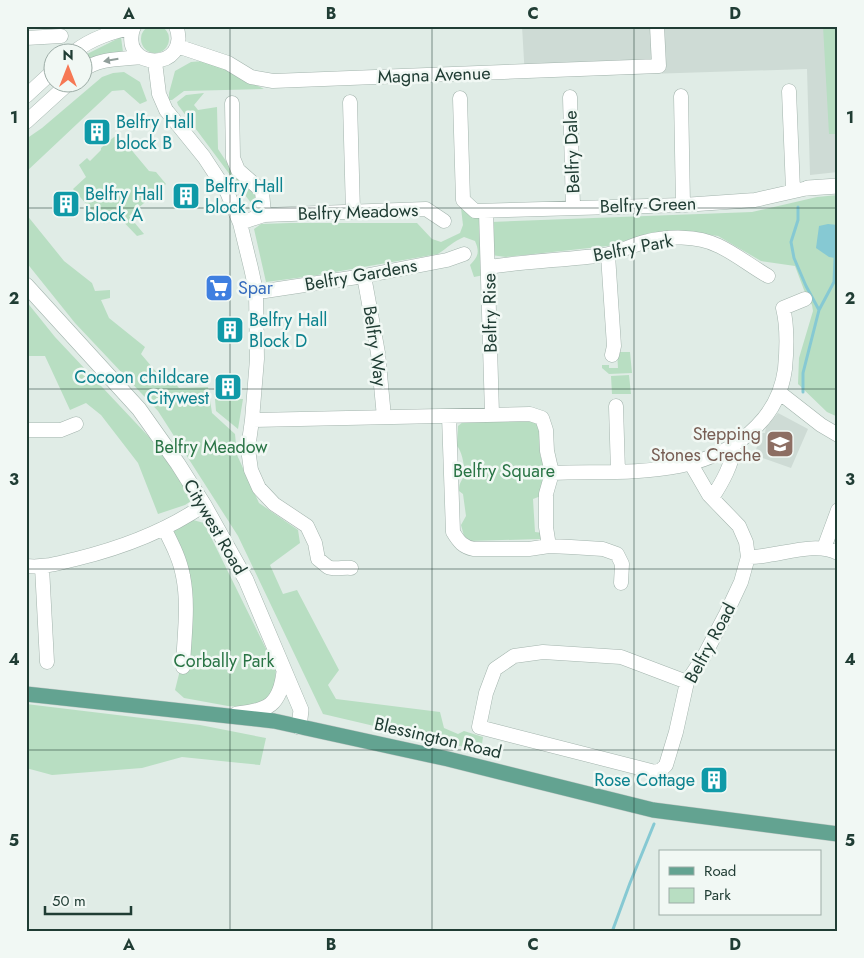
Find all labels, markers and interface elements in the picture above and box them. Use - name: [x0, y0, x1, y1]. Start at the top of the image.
- text: A: [122, 2, 135, 25]
- text: B: [326, 2, 336, 25]
- text: C: [527, 2, 539, 25]
- text: D: [729, 2, 741, 25]
- north arrow: [42, 42, 92, 92]
- text: N: [62, 45, 74, 65]
- one-way arrow: [102, 57, 118, 65]
- street label: Magna Avenue: [377, 60, 491, 90]
- text: 1: [10, 106, 18, 129]
- text: 1: [846, 106, 854, 129]
- place label: Belfry Hall block B: [116, 109, 194, 156]
- street label: Belfry Dale: [558, 110, 586, 194]
- building icon: Belfry Hall block B: [82, 117, 112, 147]
- place label: Belfry Hall block C: [205, 173, 283, 220]
- place label: Belfry Hall block A: [85, 181, 163, 228]
- building icon: Belfry Hall block C: [171, 181, 201, 211]
- building icon: Belfry Hall block A: [51, 189, 81, 219]
- street label: Belfry Green: [599, 190, 697, 220]
- street label: Belfry Meadows: [297, 197, 419, 227]
- street label: Belfry Park: [591, 228, 675, 268]
- street label: Belfry Gardens: [303, 252, 419, 298]
- supermarket icon: Spar: [204, 273, 234, 303]
- street label: Belfry Rise: [476, 273, 504, 353]
- place label: Spar: [238, 275, 274, 301]
- text: 2: [9, 287, 19, 310]
- text: 2: [845, 287, 855, 310]
- street label: Belfry Way: [356, 304, 394, 388]
- place label: Belfry Hall Block D: [249, 307, 327, 354]
- building icon: Belfry Hall Block D: [215, 315, 245, 345]
- place label: Cocoon childcare Citywest: [74, 364, 210, 411]
- building icon: Cocoon childcare Citywest: [213, 372, 243, 402]
- place label: Stepping Stones Creche: [651, 421, 761, 468]
- school or university icon: Stepping Stones Creche: [765, 429, 795, 459]
- park label: Belfry Meadow: [154, 434, 268, 460]
- park label: Belfry Square: [453, 458, 555, 484]
- text: 3: [9, 468, 19, 491]
- text: 3: [845, 468, 855, 491]
- street label: Citywest Road: [177, 474, 253, 580]
- street label: Belfry Road: [678, 598, 742, 688]
- text: 4: [8, 648, 20, 671]
- park label: Corbally Park: [174, 648, 275, 674]
- text: 4: [844, 648, 856, 671]
- street label: Blessington Road: [372, 711, 504, 765]
- building icon: Rose Cottage: [699, 765, 729, 795]
- place label: Rose Cottage: [594, 767, 695, 793]
- text: 5: [9, 829, 19, 852]
- text: 5: [845, 829, 855, 852]
- legend: [659, 850, 822, 916]
- text: Road: [704, 860, 736, 882]
- scale bar: [45, 883, 131, 915]
- text: Park: [704, 884, 731, 906]
- text: 50 m: [52, 890, 86, 912]
- text: A: [122, 933, 135, 956]
- text: B: [326, 933, 336, 956]
- text: C: [527, 933, 539, 956]
- text: D: [729, 933, 741, 956]

